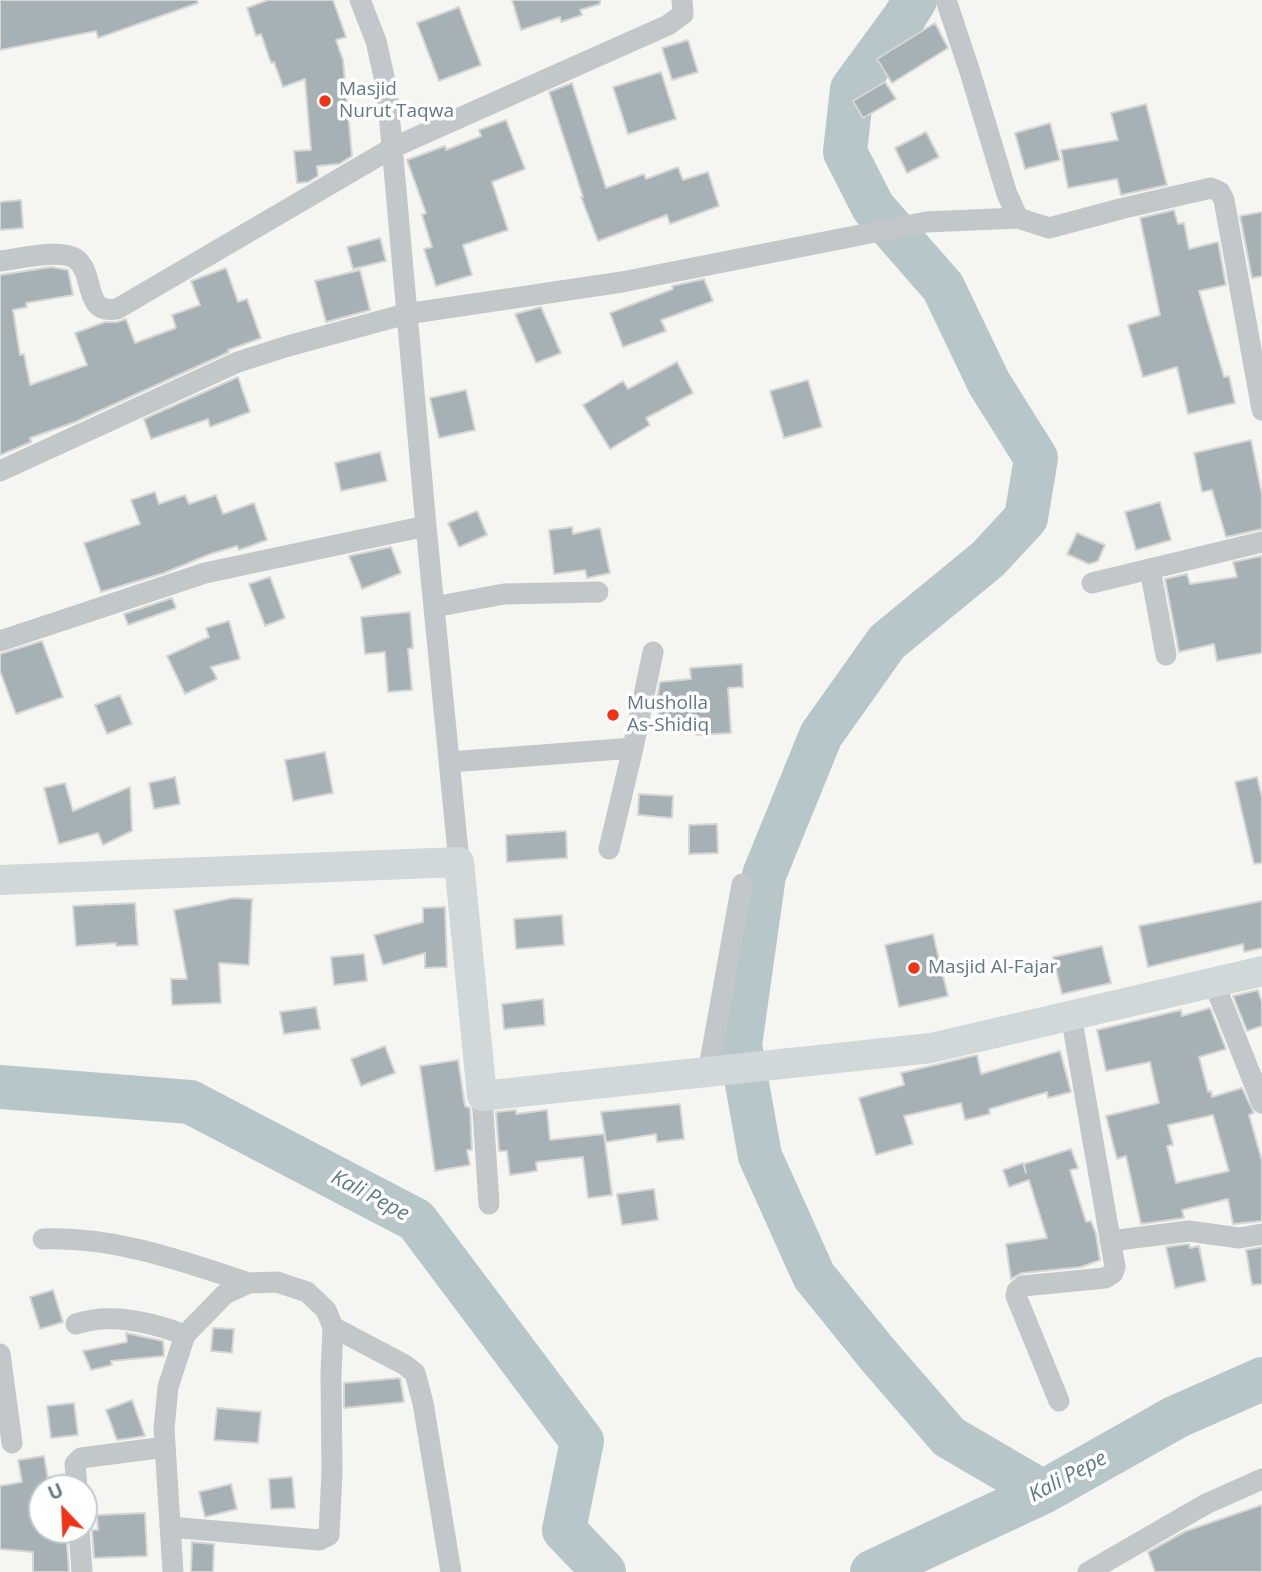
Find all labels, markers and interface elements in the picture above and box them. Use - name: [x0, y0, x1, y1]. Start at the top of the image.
- place label: Masjid Nurut Taqwa: [339, 79, 454, 123]
- marker: Masjid Nurut Taqwa: [317, 93, 333, 109]
- place label: Musholla As-Shidiq: [627, 693, 709, 737]
- marker: Musholla As-Shidiq: [605, 707, 621, 723]
- place label: Masjid Al-Fajar: [928, 957, 1057, 979]
- marker: Masjid Al-Fajar: [906, 960, 922, 976]
- water label: Kali Pepe: [327, 1165, 413, 1227]
- water label: Kali Pepe: [1025, 1446, 1111, 1508]
- north arrow: [28, 1474, 98, 1544]
- text: U: [44, 1477, 67, 1506]

